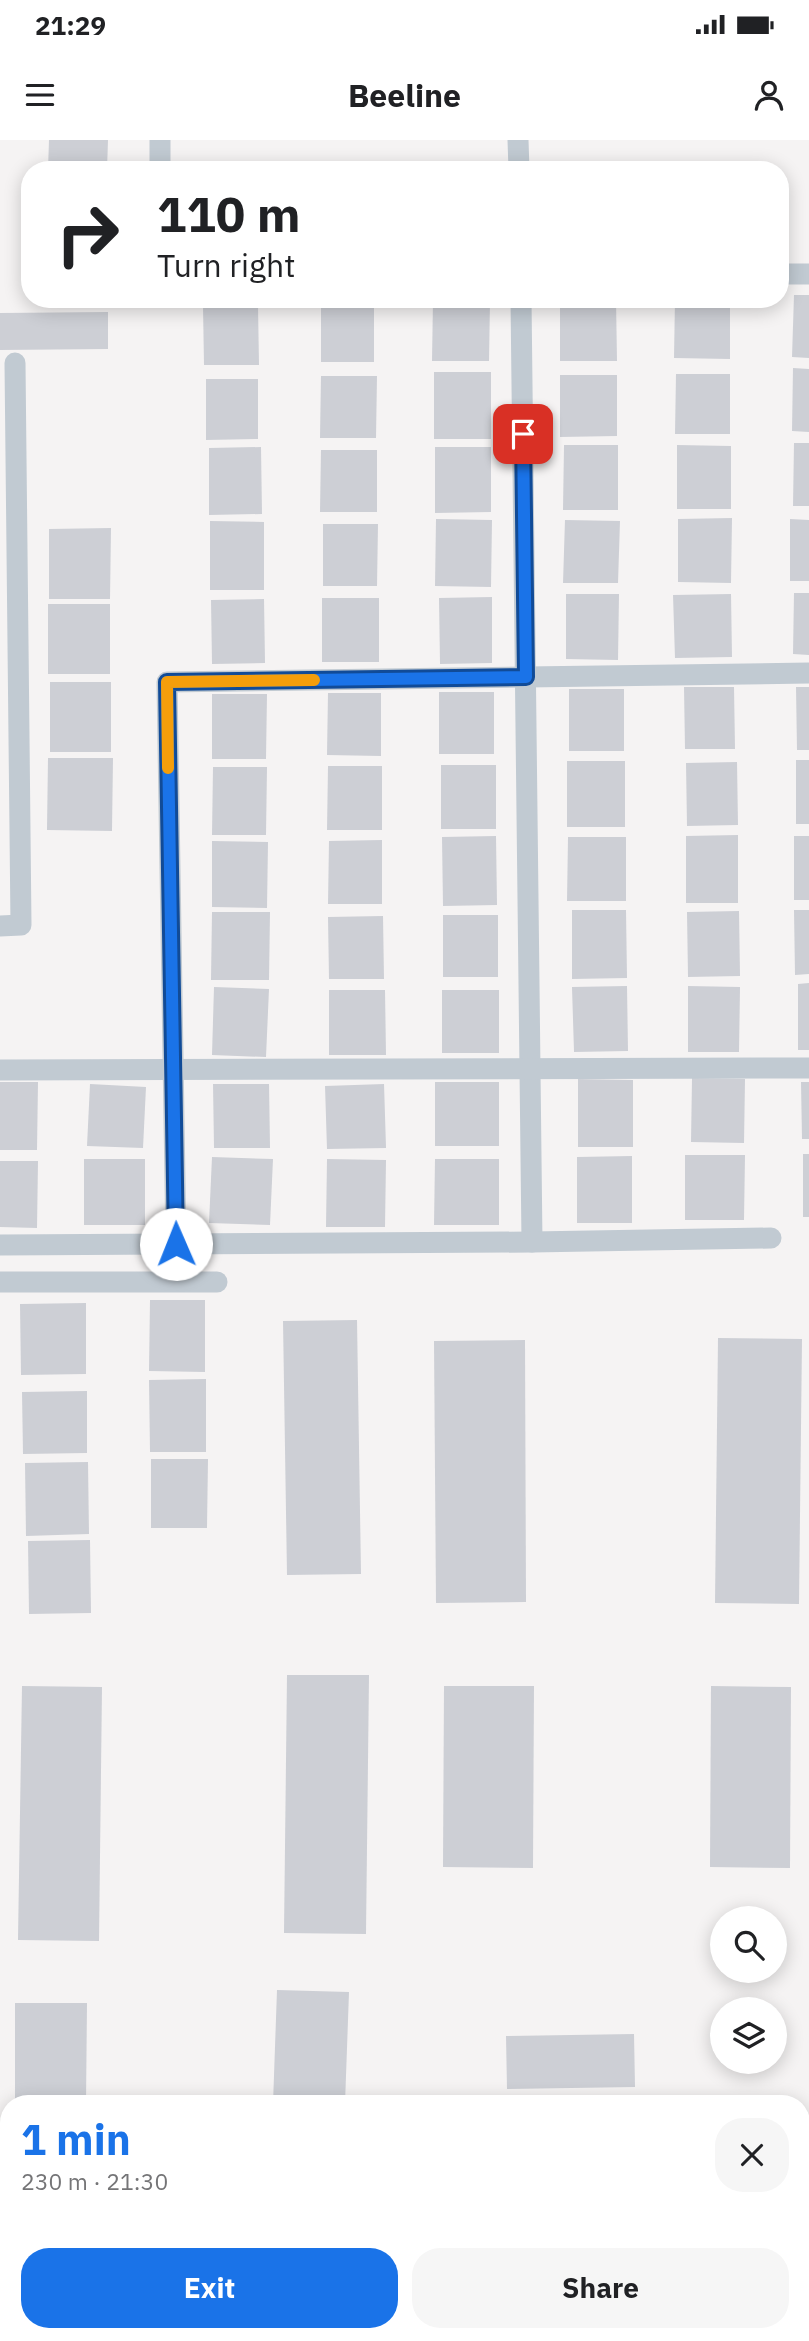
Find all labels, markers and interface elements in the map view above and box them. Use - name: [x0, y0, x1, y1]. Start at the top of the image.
- text: 21:29: [35, 8, 106, 42]
- text: Beeline: [348, 74, 461, 116]
- icon: menu: [21, 76, 59, 114]
- icon: person: [750, 76, 788, 114]
- text: 110 m: [157, 182, 301, 245]
- icon: right: [42, 189, 133, 280]
- text: Turn right: [157, 244, 295, 286]
- pin: [493, 404, 553, 464]
- icon: arrive: [504, 415, 542, 453]
- position arrow: [139, 1207, 213, 1281]
- map controls: [710, 1906, 787, 2074]
- button: search: [710, 1906, 787, 1983]
- button: layers: [710, 1997, 787, 2074]
- text: 1 min: [21, 2112, 131, 2167]
- button: close: [715, 2118, 789, 2192]
- text: 230 m · 21:30: [21, 2166, 168, 2196]
- button: Exit: [21, 2248, 398, 2328]
- button: Share: [412, 2248, 789, 2328]

